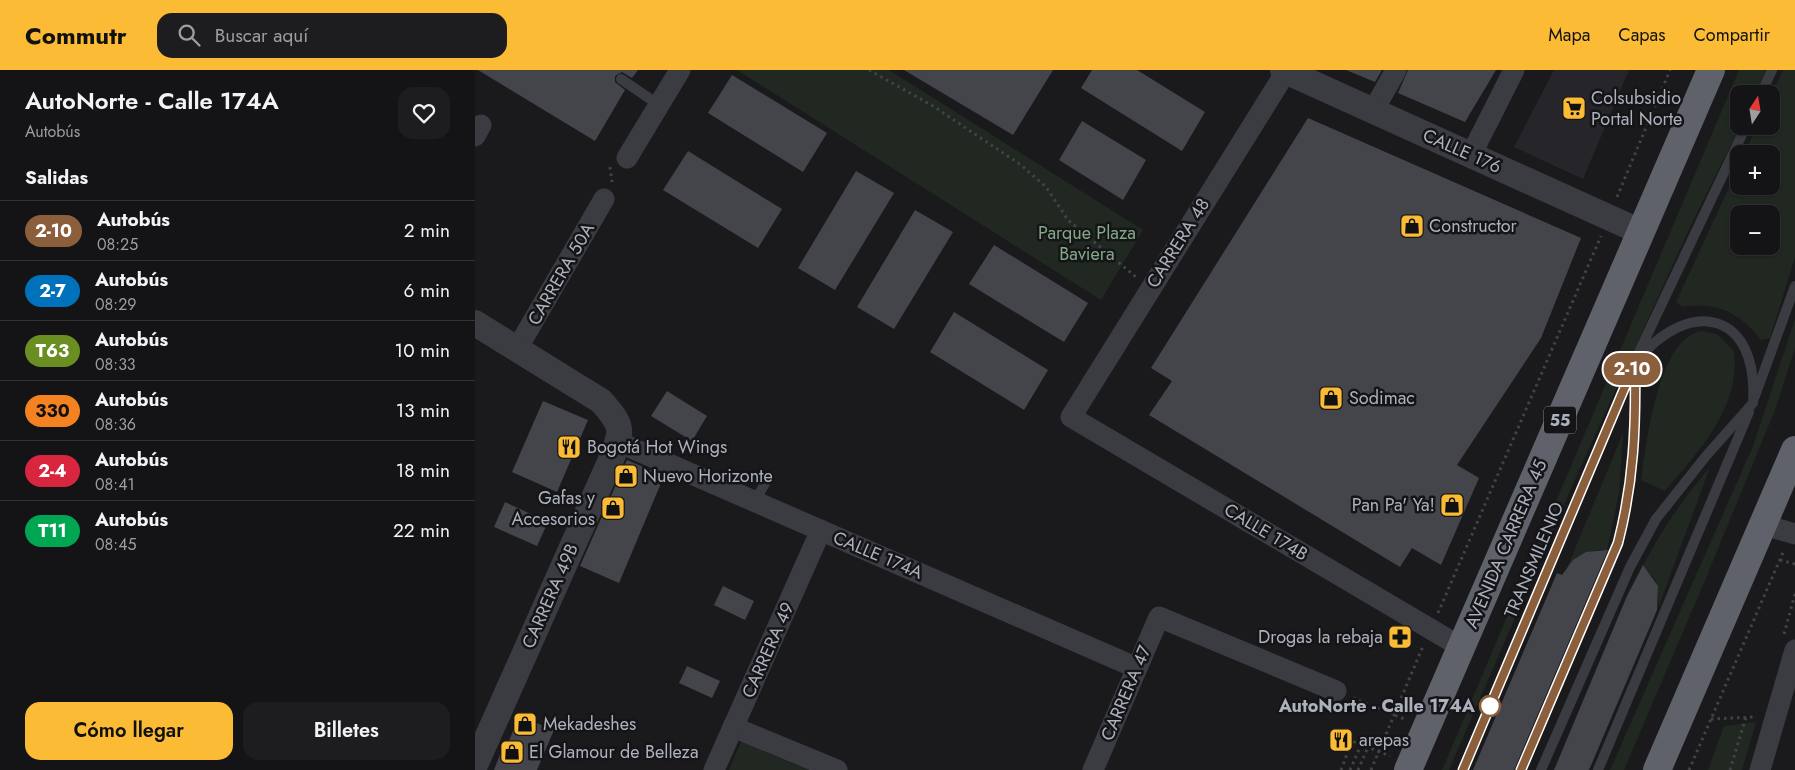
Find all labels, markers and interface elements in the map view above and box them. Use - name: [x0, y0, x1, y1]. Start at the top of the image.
- search box: [157, 13, 507, 58]
- text: Commutr: [25, 18, 127, 53]
- icon: search: [175, 21, 203, 49]
- text: Buscar aquí: [215, 22, 308, 49]
- text: Mapa: [1548, 22, 1590, 48]
- text: Capas: [1618, 22, 1666, 48]
- text: Compartir: [1694, 22, 1770, 48]
- text: AutoNorte - Calle 174A: [25, 83, 279, 118]
- place label: Colsubsidio Portal Norte: [1591, 85, 1682, 132]
- north arrow: [1730, 85, 1780, 135]
- map controls: [1730, 85, 1780, 255]
- button: heart: [398, 87, 450, 139]
- supermarket icon: Colsubsidio Portal Norte: [1561, 95, 1587, 121]
- text: Autobús: [25, 120, 80, 143]
- street label: CALLE 176: [1419, 122, 1505, 180]
- button: +: [1730, 145, 1780, 195]
- text: Salidas: [25, 164, 88, 191]
- street label: CARRERA 48: [1140, 193, 1216, 293]
- button: −: [1730, 205, 1780, 255]
- text: Autobús: [97, 206, 170, 233]
- shop icon: Constructor: [1399, 213, 1425, 239]
- place label: Constructor: [1429, 213, 1518, 239]
- text: 2 min: [404, 217, 450, 244]
- text: 2-10: [35, 218, 72, 244]
- street label: CARRERA 50A: [521, 218, 601, 330]
- park label: Parque Plaza Baviera: [1038, 220, 1136, 267]
- text: 08:25: [97, 233, 138, 256]
- text: Autobús: [95, 266, 168, 293]
- text: 6 min: [404, 277, 450, 304]
- text: 2-7: [39, 278, 66, 304]
- text: 08:29: [95, 293, 136, 316]
- text: Autobús: [95, 326, 168, 353]
- text: 10 min: [395, 337, 450, 364]
- text: T63: [36, 338, 69, 364]
- text: 08:33: [95, 353, 136, 376]
- line badge: 2-10: [1597, 353, 1667, 385]
- text: 2-10: [1614, 356, 1650, 382]
- shop icon: Sodimac: [1318, 385, 1344, 411]
- place label: Sodimac: [1349, 385, 1415, 411]
- text: Autobús: [95, 386, 168, 413]
- text: 13 min: [396, 397, 450, 424]
- text: 330: [35, 398, 70, 424]
- road number: 55: [1544, 406, 1576, 434]
- text: 08:36: [95, 413, 136, 436]
- restaurant icon: Bogotá Hot Wings: [556, 434, 582, 460]
- place label: Bogotá Hot Wings: [587, 434, 727, 460]
- text: Autobús: [95, 446, 168, 473]
- street label: AVENIDA CARRERA 45: [1459, 456, 1553, 632]
- text: 18 min: [396, 457, 450, 484]
- text: 2-4: [38, 458, 67, 484]
- shop icon: Nuevo Horizonte: [613, 463, 639, 489]
- place label: Nuevo Horizonte: [643, 463, 773, 489]
- text: 08:41: [95, 473, 135, 496]
- place label: Gafas y Accesorios: [512, 485, 595, 532]
- place label: Pan Pa' Ya!: [1352, 492, 1435, 518]
- shop icon: Pan Pa' Ya!: [1439, 492, 1465, 518]
- shop icon: Gafas y Accesorios: [600, 495, 626, 521]
- street label: CALLE 174B: [1219, 497, 1313, 567]
- street label: TRANSMILENIO: [1498, 498, 1570, 622]
- text: Autobús: [95, 506, 168, 533]
- text: 22 min: [393, 517, 450, 544]
- text: T11: [38, 518, 67, 544]
- street label: CALLE 174A: [829, 524, 927, 586]
- text: 08:45: [95, 533, 137, 556]
- street label: CARRERA 49B: [515, 539, 585, 653]
- street label: CARRERA 49: [735, 598, 801, 702]
- place label: Drogas la rebaja: [1258, 624, 1383, 650]
- pharmacy icon: Drogas la rebaja: [1387, 624, 1413, 650]
- street label: CARRERA 47: [1094, 641, 1158, 745]
- place label: AutoNorte - Calle 174A: [1278, 693, 1476, 719]
- marker: AutoNorte - Calle 174A: [1479, 695, 1501, 717]
- button: Cómo llegar: [25, 702, 233, 760]
- button: Billetes: [243, 702, 450, 760]
- shop icon: Mekadeshes: [512, 711, 538, 737]
- place label: Mekadeshes: [543, 711, 636, 737]
- restaurant icon: arepas: [1328, 727, 1354, 753]
- place label: arepas: [1359, 727, 1409, 753]
- shop icon: El Glamour de Belleza: [499, 739, 525, 765]
- place label: El Glamour de Belleza: [529, 739, 699, 765]

